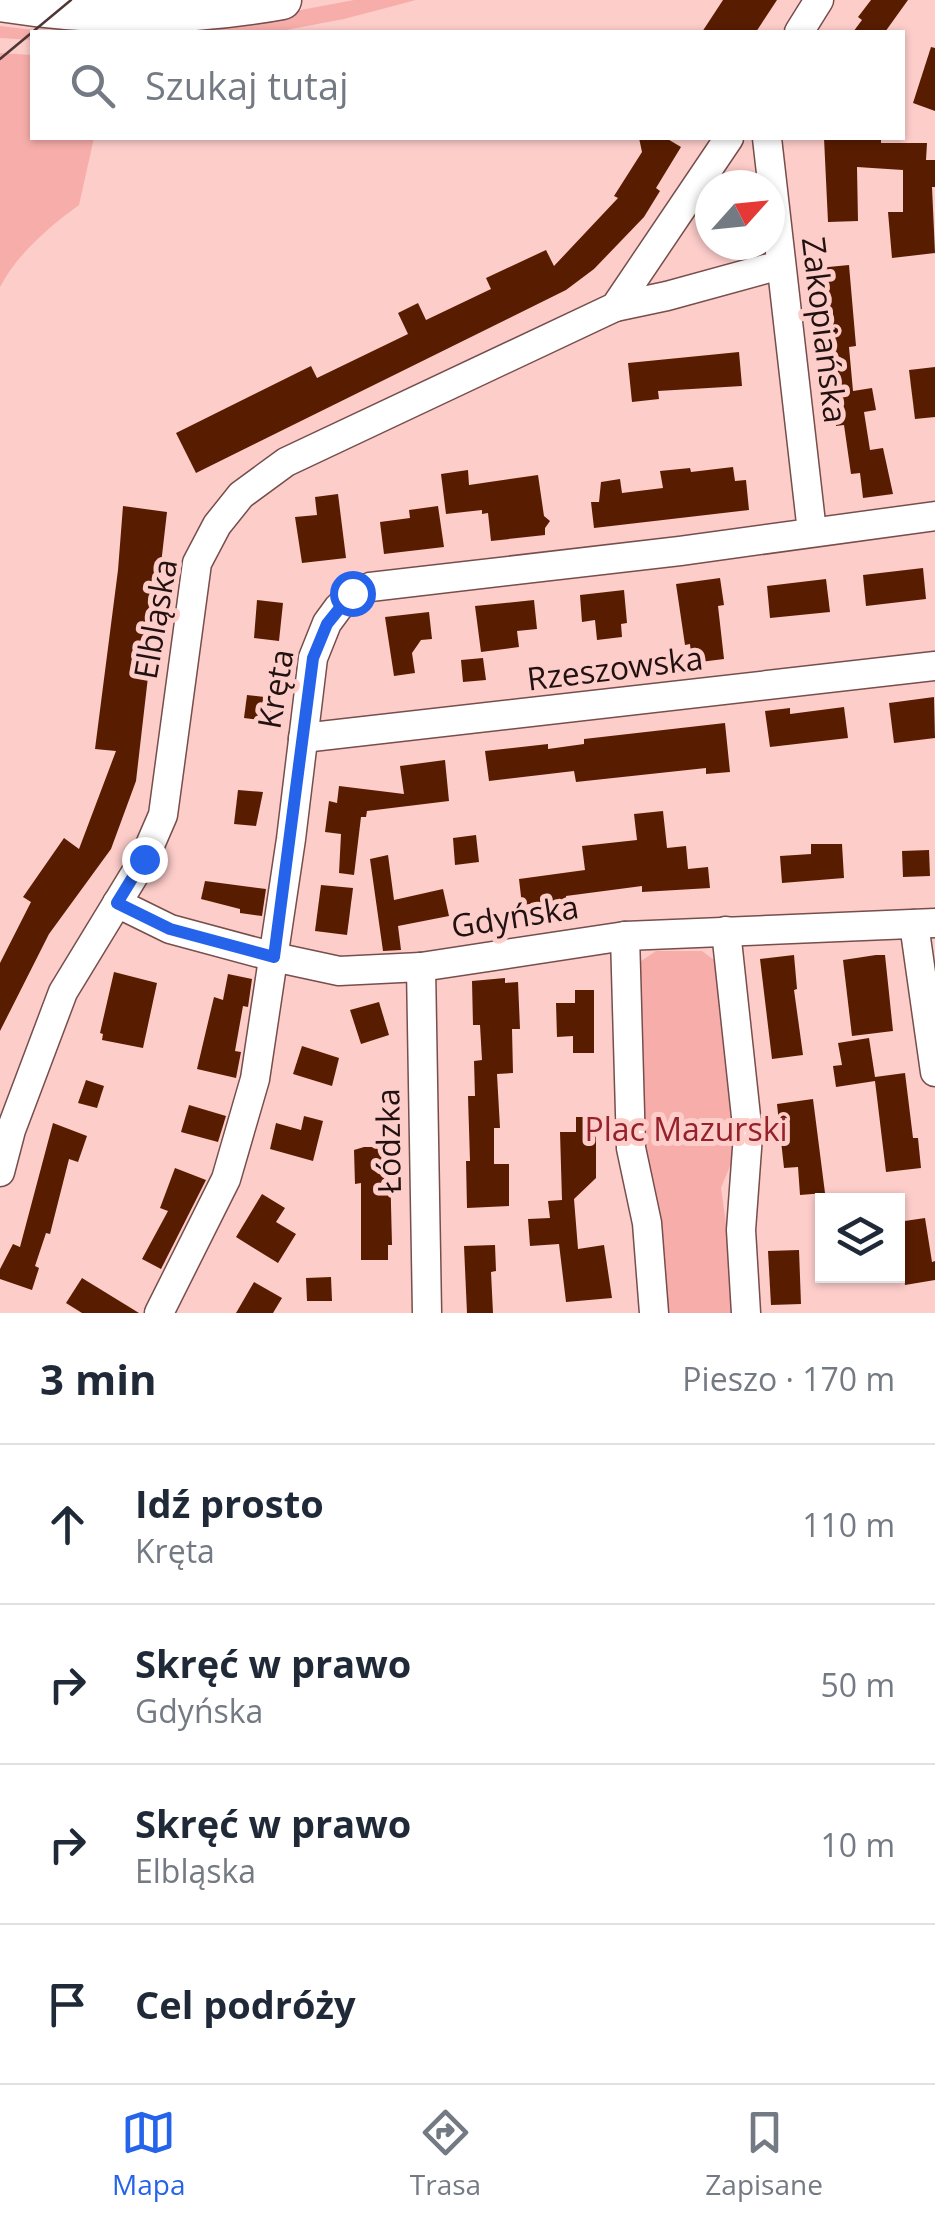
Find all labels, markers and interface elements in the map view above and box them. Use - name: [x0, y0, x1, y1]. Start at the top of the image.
- search box: [30, 30, 905, 140]
- icon: search: [65, 58, 120, 113]
- text: Szukaj tutaj: [145, 59, 349, 111]
- north arrow: [695, 170, 785, 260]
- street label: Zakopiańska: [793, 234, 858, 425]
- street label: Elbląska: [123, 555, 186, 682]
- route start: [330, 571, 376, 617]
- street label: Rzeszowska: [524, 635, 705, 700]
- street label: Kręta: [246, 646, 303, 732]
- route end: [122, 837, 168, 883]
- street label: Gdyńska: [448, 884, 582, 947]
- street label: Łódzka: [365, 1088, 410, 1194]
- park label: Plac Mazurski: [584, 1107, 788, 1150]
- map controls: [815, 1193, 905, 1283]
- button: layers: [815, 1193, 905, 1283]
- text: 3 min: [40, 1350, 157, 1407]
- text: Pieszo · 170 m: [682, 1357, 895, 1400]
- text: Idź prosto: [135, 1477, 324, 1529]
- icon: ahead: [40, 1497, 95, 1552]
- text: 110 m: [802, 1503, 895, 1546]
- text: Kręta: [135, 1529, 215, 1572]
- text: Skręć w prawo: [135, 1637, 411, 1689]
- icon: right: [40, 1657, 95, 1712]
- text: 50 m: [820, 1663, 895, 1706]
- text: Gdyńska: [135, 1689, 263, 1732]
- text: Skręć w prawo: [135, 1797, 411, 1849]
- icon: right: [40, 1817, 95, 1872]
- text: 10 m: [820, 1823, 895, 1866]
- text: Elbląska: [135, 1849, 256, 1892]
- icon: arrive: [40, 1977, 95, 2032]
- text: Cel podróży: [135, 1978, 356, 2030]
- tab: Mapa: [112, 2105, 186, 2203]
- tab: Trasa: [410, 2105, 481, 2203]
- tab: Zapisane: [705, 2105, 823, 2203]

